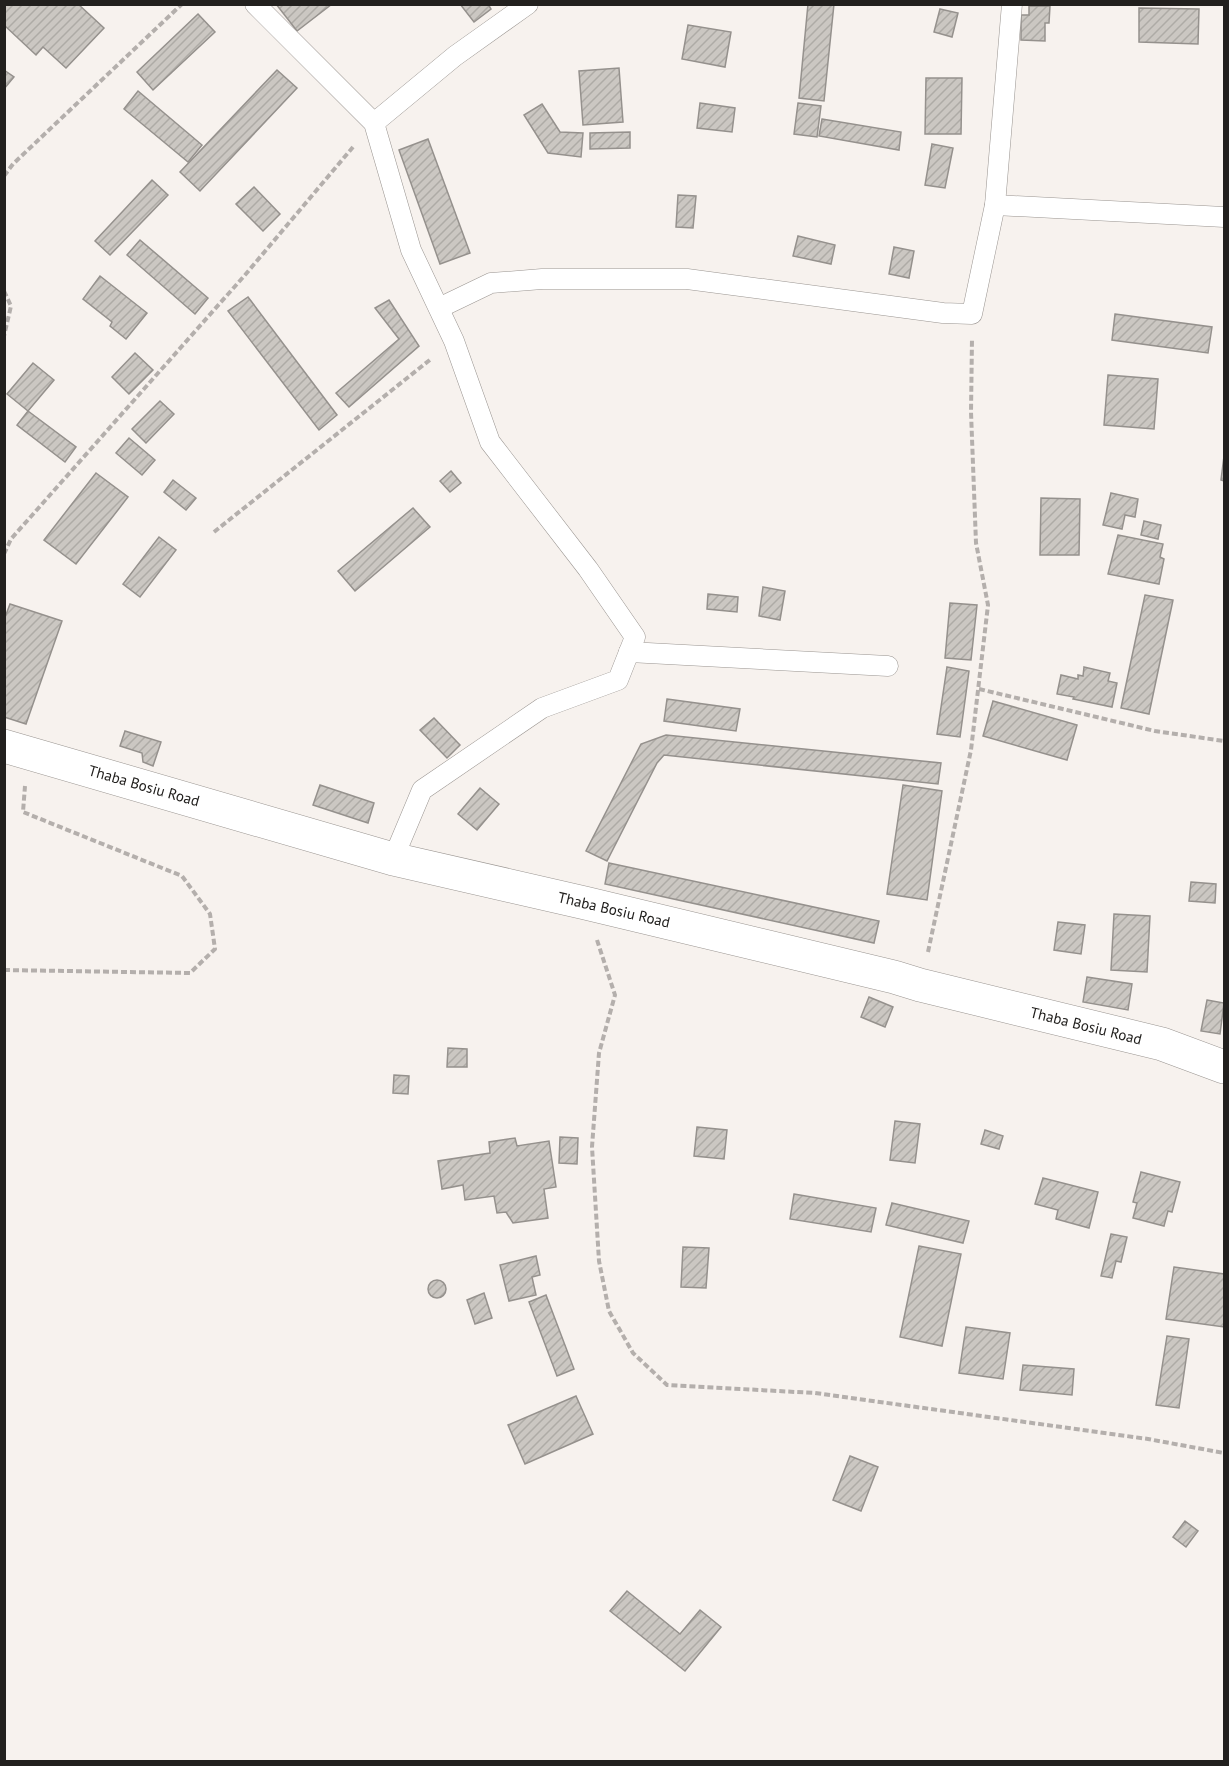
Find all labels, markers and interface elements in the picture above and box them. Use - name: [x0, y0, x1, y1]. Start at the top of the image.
- street label: Thaba Bosiu Road: [86, 761, 202, 810]
- street label: Thaba Bosiu Road: [556, 887, 672, 932]
- street label: Thaba Bosiu Road: [1028, 1002, 1144, 1049]

